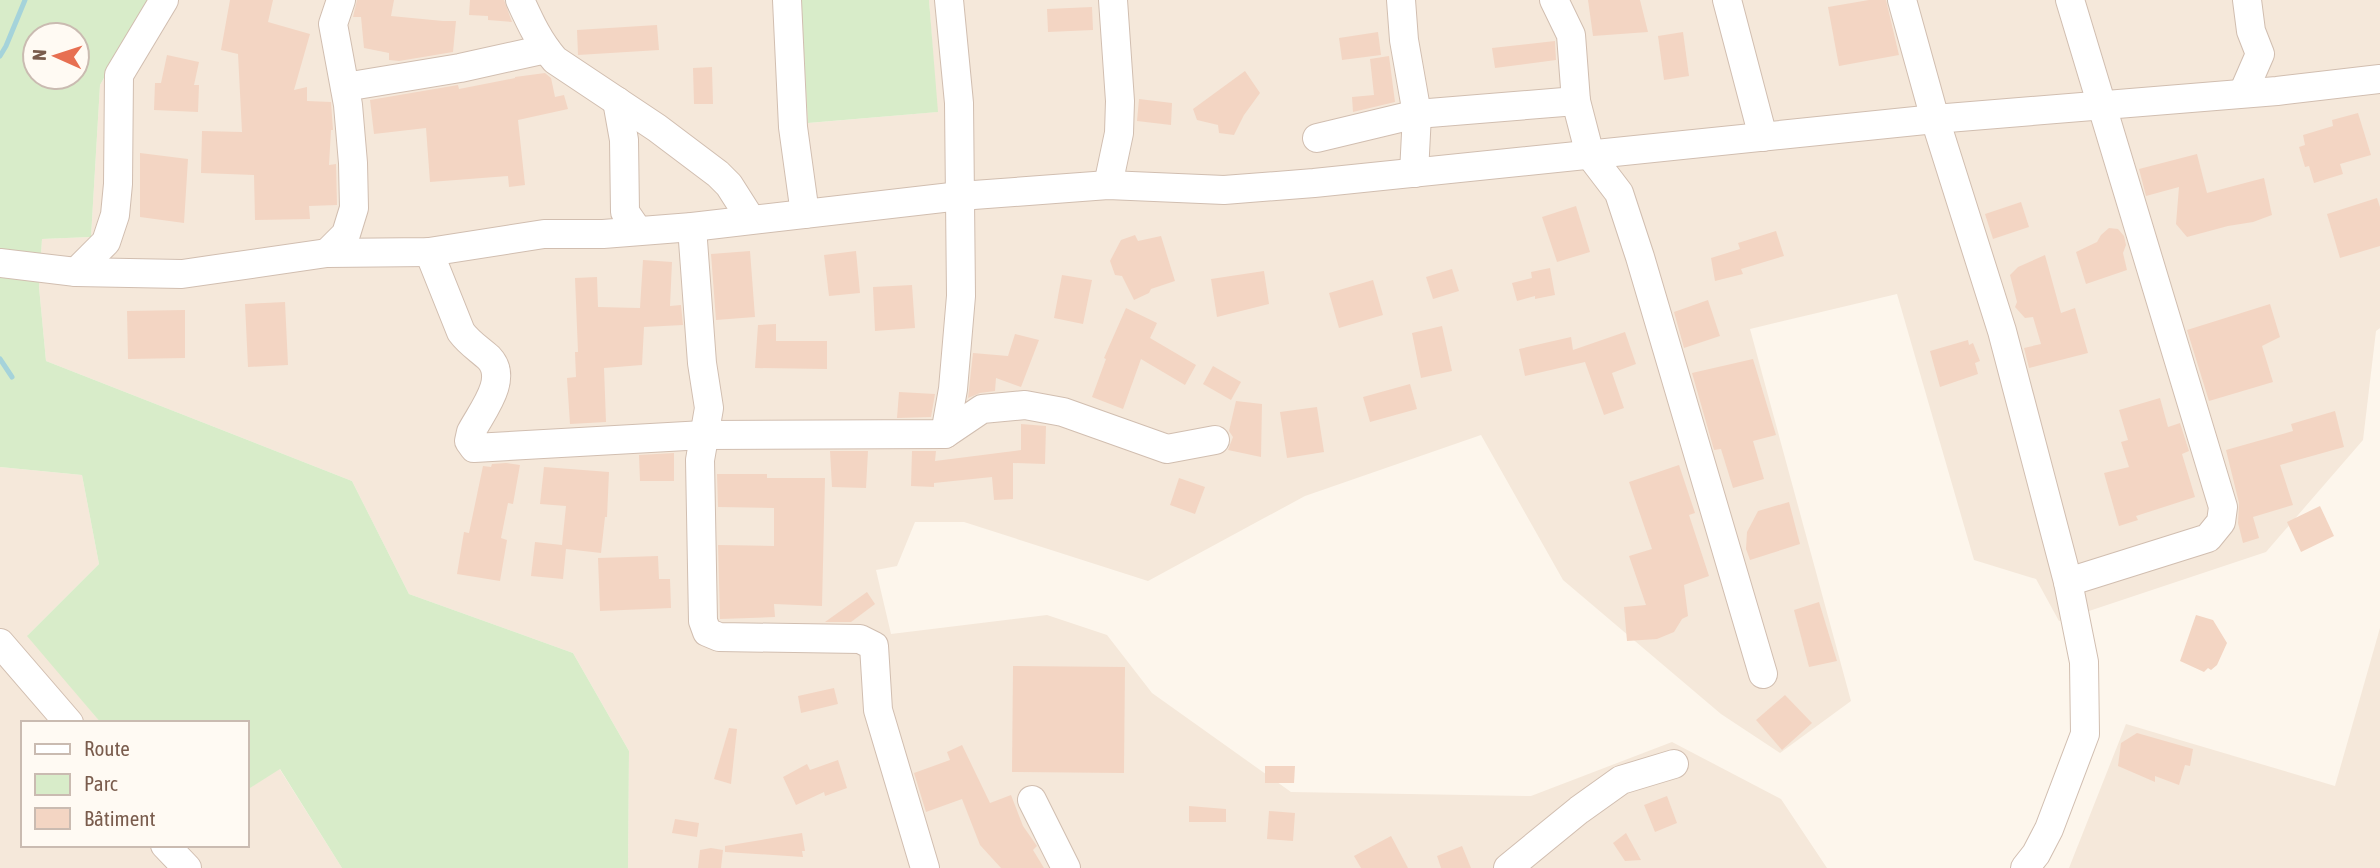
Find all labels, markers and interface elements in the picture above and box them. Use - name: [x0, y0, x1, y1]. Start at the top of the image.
- north arrow: [21, 21, 91, 91]
- text: N: [28, 49, 50, 61]
- legend: [21, 721, 248, 847]
- text: Route: [84, 736, 130, 760]
- text: Parc: [84, 771, 118, 795]
- text: Bâtiment: [84, 806, 155, 830]

